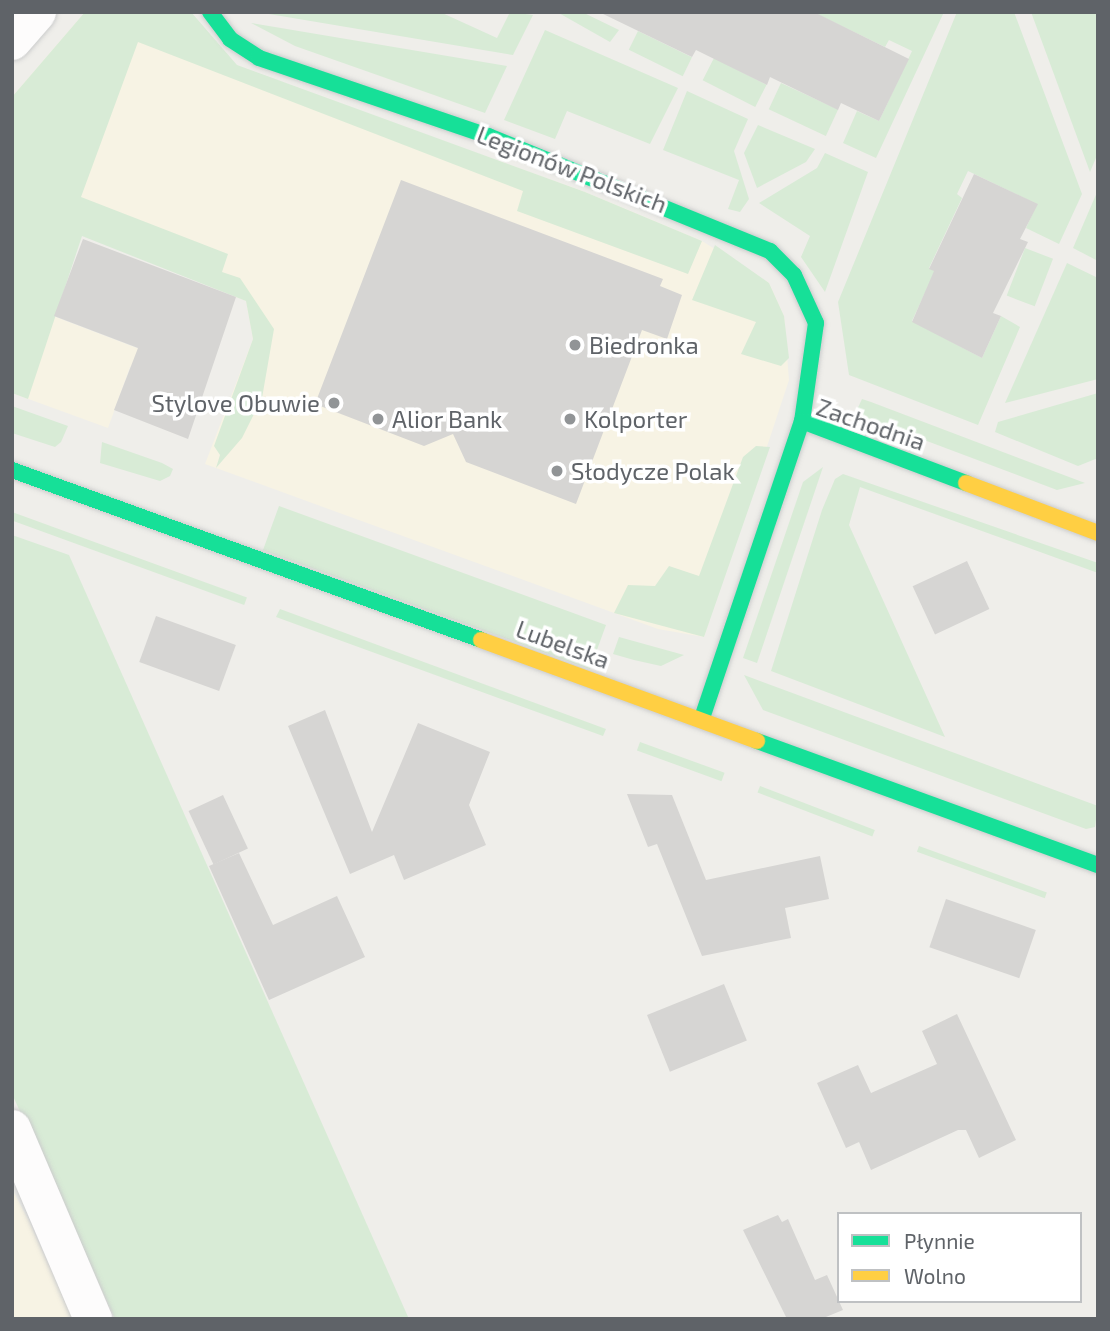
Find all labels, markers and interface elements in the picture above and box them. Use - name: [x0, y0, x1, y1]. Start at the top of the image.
- street label: Legionów Polskich: [473, 119, 671, 219]
- place label: Biedronka: [589, 331, 699, 359]
- marker: Biedronka: [567, 337, 583, 353]
- place label: Stylove Obuwie: [151, 389, 320, 417]
- street label: Zachodnia: [813, 392, 929, 456]
- marker: Stylove Obuwie: [326, 395, 342, 411]
- place label: Alior Bank: [392, 405, 503, 433]
- place label: Kolporter: [584, 405, 687, 433]
- marker: Alior Bank: [370, 411, 386, 427]
- marker: Kolporter: [562, 411, 578, 427]
- place label: Słodycze Polak: [571, 457, 735, 485]
- marker: Słodycze Polak: [549, 463, 565, 479]
- street label: Lubelska: [512, 614, 614, 674]
- legend: [837, 1212, 1082, 1303]
- text: Płynnie: [904, 1228, 975, 1253]
- text: Wolno: [904, 1263, 966, 1288]

